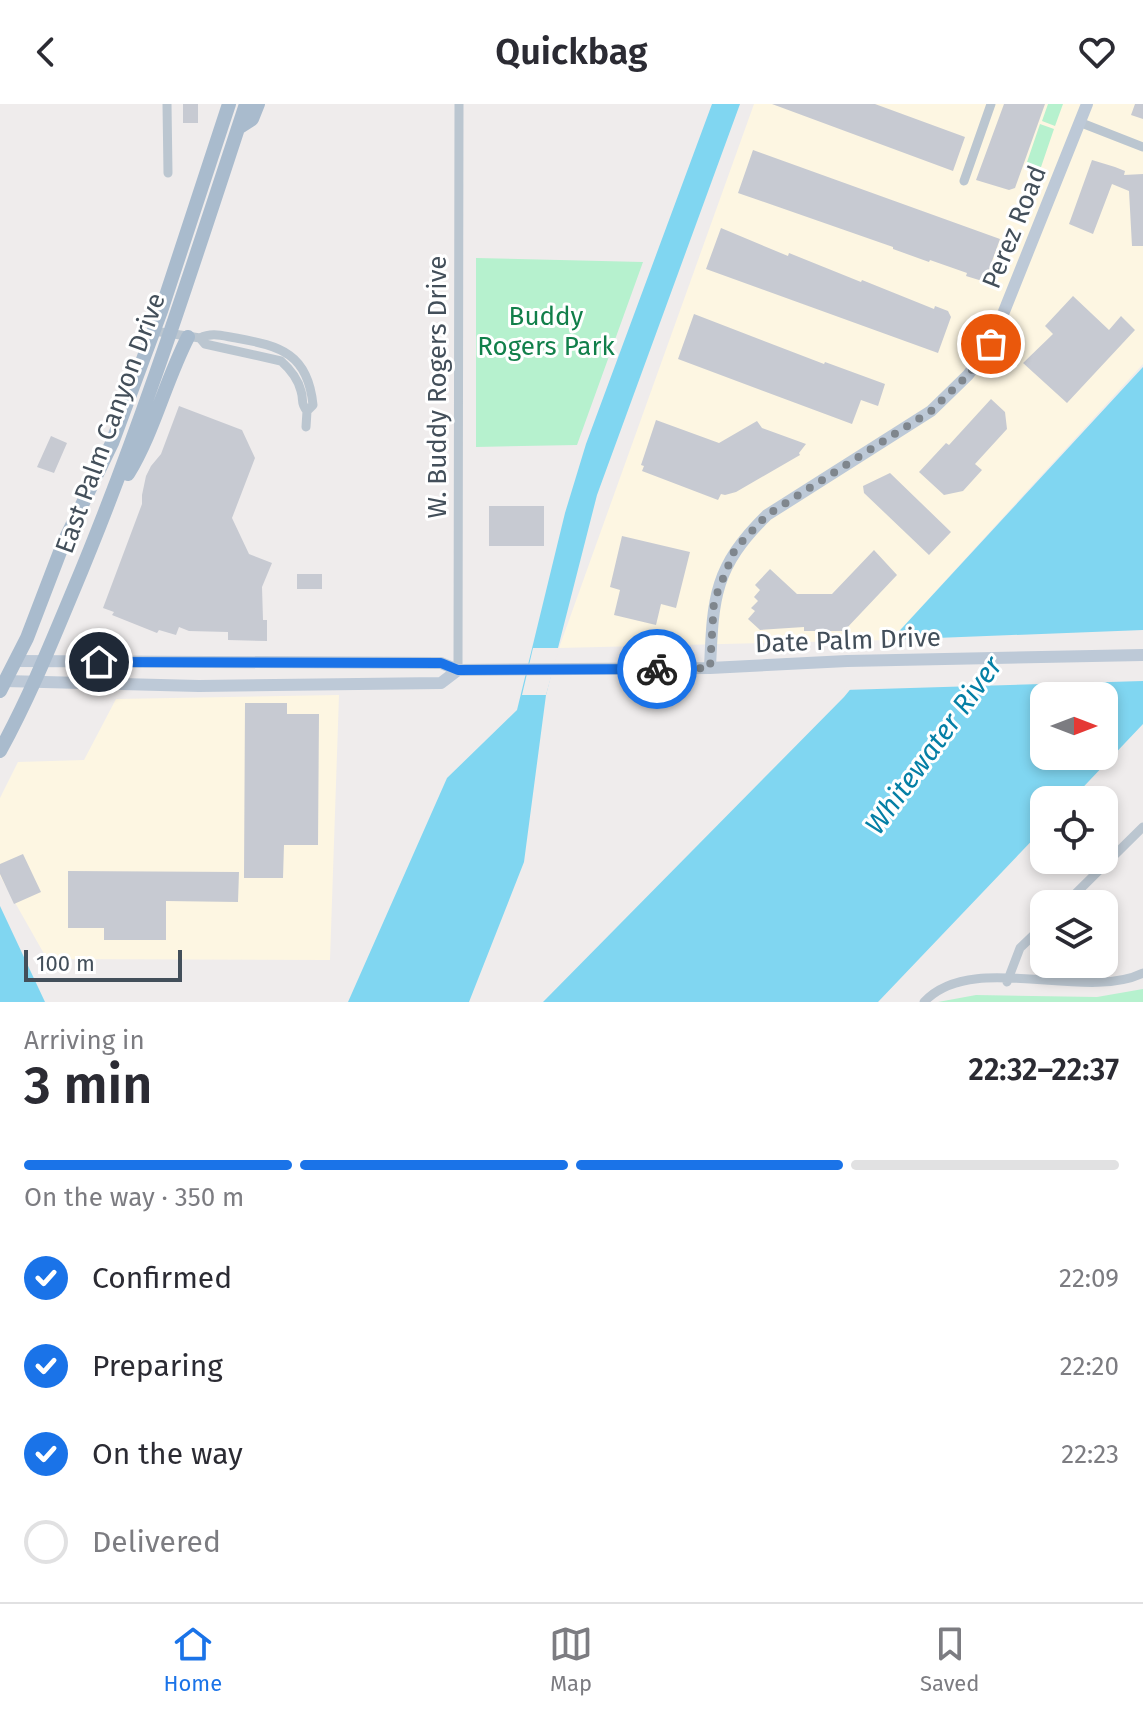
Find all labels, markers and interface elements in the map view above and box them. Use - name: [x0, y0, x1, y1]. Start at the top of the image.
- icon: back: [24, 30, 68, 74]
- text: Quickbag: [495, 30, 648, 74]
- icon: heart: [1075, 30, 1119, 74]
- street label: Perez Road: [976, 161, 1053, 293]
- street label: W. Buddy Rogers Drive: [422, 256, 453, 519]
- street label: East Palm Canyon Drive: [49, 289, 172, 558]
- park label: Buddy Rogers Park: [477, 301, 616, 362]
- pin: [957, 310, 1025, 378]
- icon: bag: [969, 322, 1013, 366]
- street label: Date Palm Drive: [755, 622, 942, 659]
- pin: [65, 628, 133, 696]
- courier: [617, 629, 697, 709]
- icon: home: [77, 640, 121, 684]
- icon: bike: [635, 647, 679, 691]
- water label: Whitewater River: [858, 649, 1010, 841]
- north arrow: [1030, 682, 1118, 770]
- map controls: [1030, 682, 1118, 978]
- button: locate: [1030, 786, 1118, 874]
- button: layers: [1030, 890, 1118, 978]
- scale bar: [24, 946, 182, 982]
- text: 100 m: [36, 950, 95, 977]
- text: Arriving in: [24, 1025, 145, 1056]
- text: 22:32–22:37: [969, 1052, 1119, 1088]
- text: 3 min: [24, 1054, 152, 1117]
- text: On the way · 350 m: [24, 1182, 244, 1213]
- icon: check: [24, 1256, 68, 1300]
- text: Confirmed: [92, 1260, 232, 1296]
- text: 22:09: [1059, 1263, 1119, 1294]
- icon: check: [24, 1344, 68, 1388]
- text: Preparing: [92, 1348, 223, 1384]
- text: 22:20: [1060, 1351, 1119, 1382]
- icon: check: [24, 1432, 68, 1476]
- text: On the way: [92, 1436, 243, 1472]
- text: 22:23: [1061, 1439, 1119, 1470]
- text: Delivered: [92, 1524, 221, 1560]
- tab: Home: [163, 1622, 222, 1697]
- tab: Map: [549, 1622, 593, 1697]
- tab: Saved: [920, 1622, 980, 1697]

